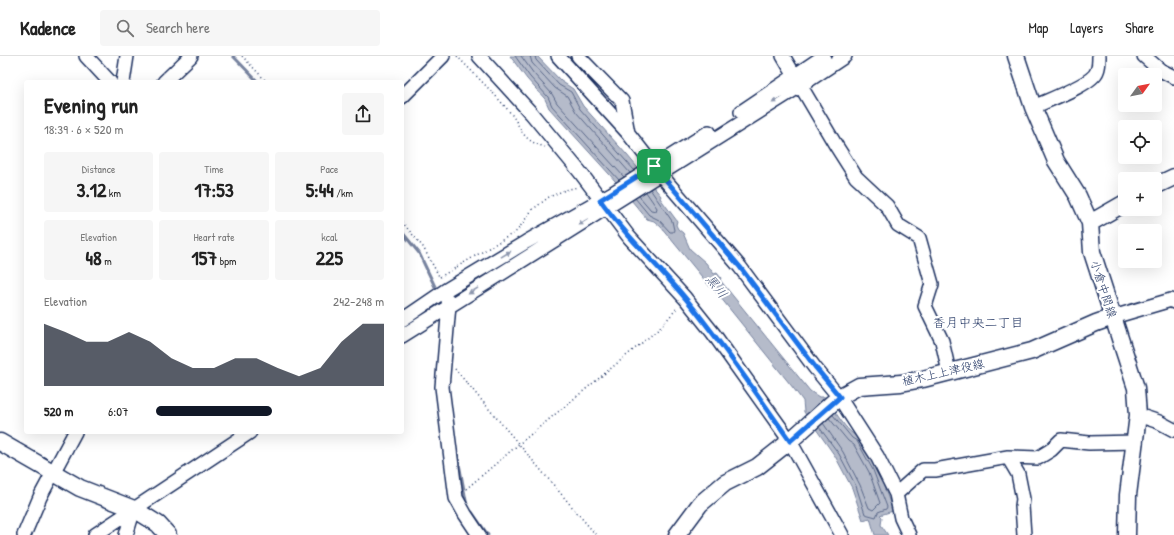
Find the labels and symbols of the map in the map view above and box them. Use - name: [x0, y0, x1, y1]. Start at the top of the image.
- north arrow: [1118, 68, 1162, 112]
- one-way arrow: [772, 96, 782, 104]
- pin: [637, 149, 671, 183]
- one-way arrow: [578, 218, 588, 226]
- one-way arrow: [500, 251, 512, 258]
- street label: 小倉中間線: [1087, 258, 1121, 320]
- water label: 黒川: [702, 270, 732, 302]
- one-way arrow: [468, 287, 478, 295]
- district label: 香月中央二丁目: [932, 313, 1024, 331]
- street label: 植木上上津役線: [900, 354, 986, 390]

